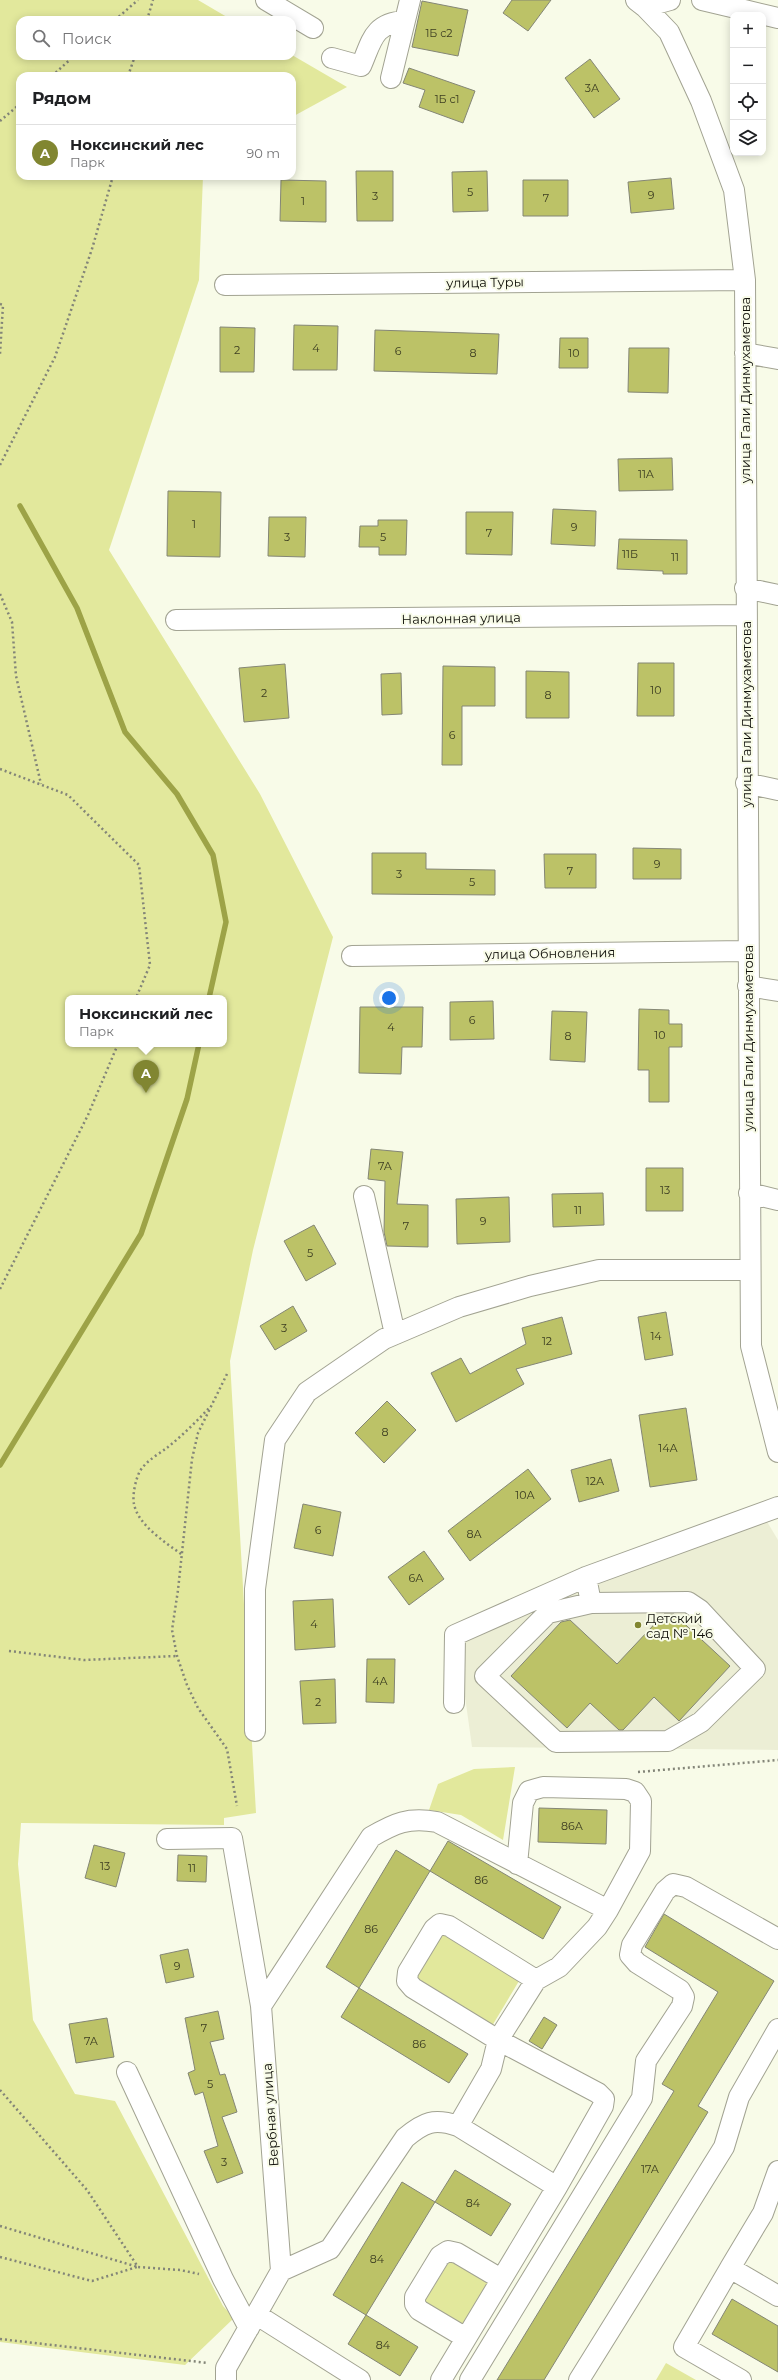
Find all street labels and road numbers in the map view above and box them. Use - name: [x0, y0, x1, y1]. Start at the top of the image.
- street label: улица Туры: [445, 273, 524, 291]
- street label: улица Гали Динмухаметова: [737, 297, 753, 484]
- street label: Наклонная улица: [401, 609, 521, 627]
- street label: улица Гали Динмухаметова: [738, 621, 754, 808]
- street label: улица Обновления: [484, 944, 615, 962]
- street label: улица Гали Динмухаметова: [740, 945, 756, 1132]
- street label: Вербная улица: [258, 2063, 282, 2167]

